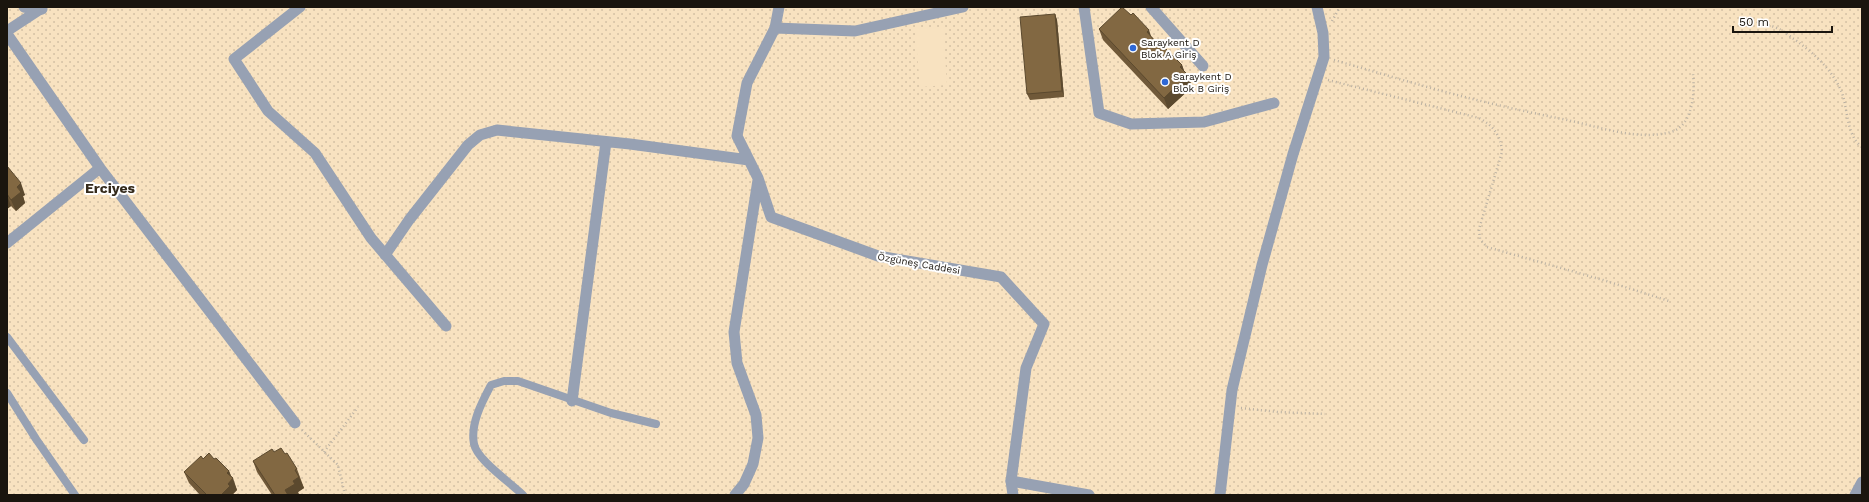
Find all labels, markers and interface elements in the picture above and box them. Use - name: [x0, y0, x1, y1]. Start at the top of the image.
- scale bar: [1733, 8, 1832, 34]
- text: 50 m: [1739, 15, 1769, 29]
- place label: Saraykent D Blok A Giriş: [1141, 37, 1200, 60]
- marker: Saraykent D Blok A Giriş: [1128, 43, 1138, 53]
- place label: Saraykent D Blok B Giriş: [1173, 71, 1232, 94]
- marker: Saraykent D Blok B Giriş: [1160, 77, 1170, 87]
- district label: Erciyes: [85, 180, 136, 196]
- street label: Özgüneş Caddesi: [877, 251, 961, 276]

